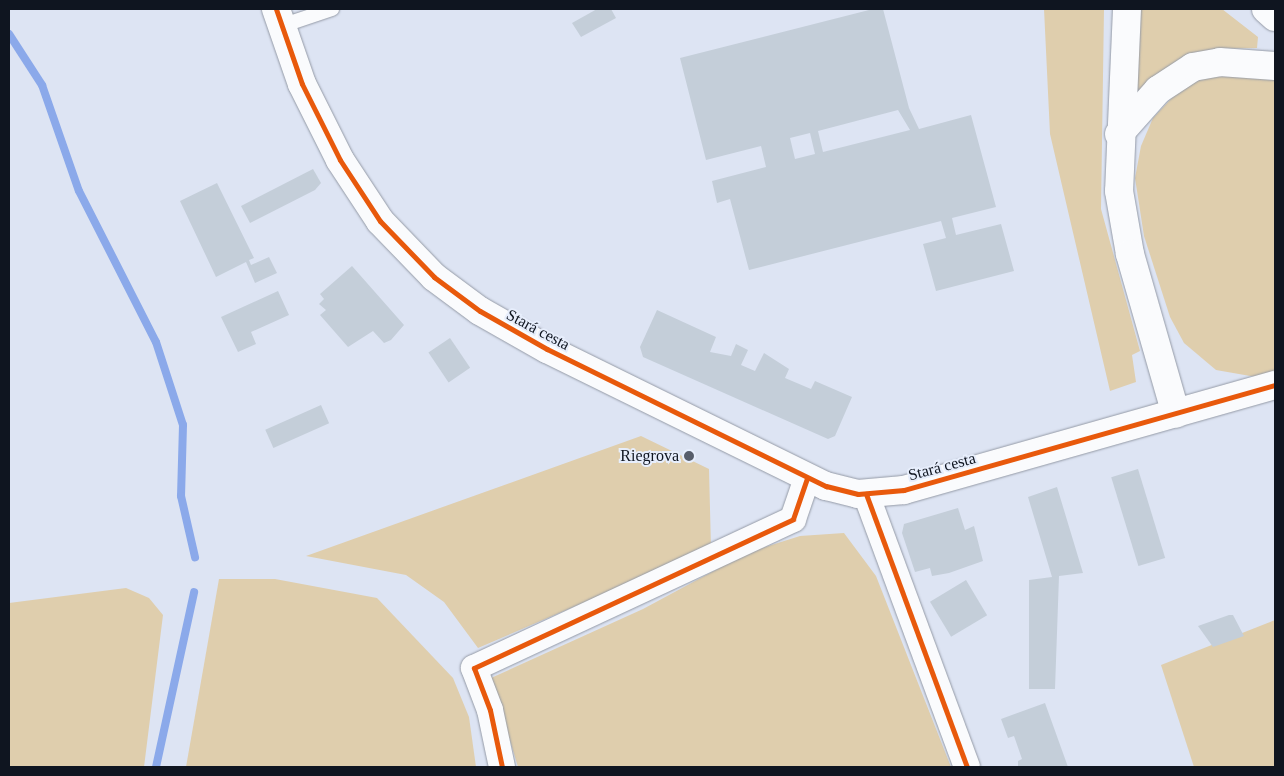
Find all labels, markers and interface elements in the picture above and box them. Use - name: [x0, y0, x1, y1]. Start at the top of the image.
- street label: Stará cesta: [503, 305, 573, 355]
- place label: Riegrova: [620, 446, 679, 466]
- street label: Stará cesta: [906, 449, 978, 485]
- marker: Riegrova: [683, 450, 695, 462]

